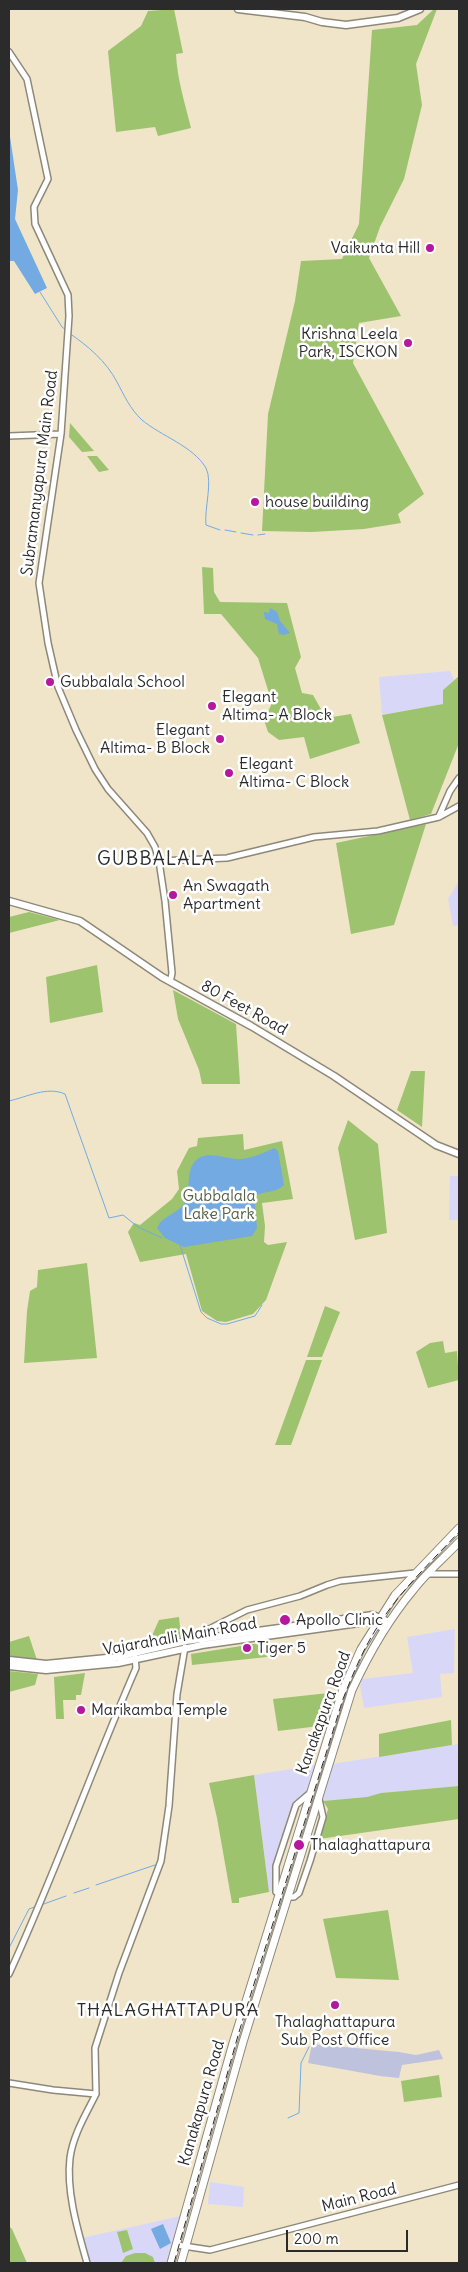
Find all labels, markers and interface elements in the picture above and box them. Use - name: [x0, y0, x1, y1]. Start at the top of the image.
- place label: Vaikunta Hill: [331, 238, 420, 258]
- marker: Vaikunta Hill: [424, 242, 436, 254]
- place label: Krishna Leela Park, ISCKON: [298, 324, 398, 362]
- marker: Krishna Leela Park, ISCKON: [402, 337, 414, 349]
- street label: Subramanyapura Main Road: [18, 369, 62, 577]
- place label: house building: [265, 492, 369, 512]
- marker: house building: [249, 496, 261, 508]
- place label: Gubbalala School: [60, 672, 185, 692]
- marker: Gubbalala School: [44, 676, 56, 688]
- place label: Elegant Altima- A Block: [222, 687, 332, 725]
- marker: Elegant Altima- A Block: [206, 700, 218, 712]
- place label: Elegant Altima- B Block: [100, 720, 210, 758]
- marker: Elegant Altima- B Block: [214, 733, 226, 745]
- place label: Elegant Altima- C Block: [239, 754, 349, 792]
- marker: Elegant Altima- C Block: [223, 767, 235, 779]
- district label: GUBBALALA: [96, 849, 216, 871]
- place label: An Swagath Apartment: [183, 876, 269, 914]
- marker: An Swagath Apartment: [167, 889, 179, 901]
- street label: 80 Feet Road: [197, 976, 291, 1040]
- park label: Gubbalala Lake Park: [182, 1186, 256, 1224]
- place label: Apollo Clinic: [296, 1610, 383, 1630]
- marker: Apollo Clinic: [278, 1613, 292, 1627]
- street label: Vajarahalli Main Road: [102, 1614, 258, 1660]
- place label: Tiger 5: [257, 1638, 306, 1658]
- marker: Tiger 5: [241, 1642, 253, 1654]
- street label: Kanakapura Road: [293, 1649, 355, 1777]
- place label: Marikamba Temple: [91, 1700, 227, 1720]
- marker: Marikamba Temple: [75, 1704, 87, 1716]
- place label: Thalaghattapura: [310, 1835, 431, 1855]
- marker: Thalaghattapura: [292, 1838, 306, 1852]
- marker: Thalaghattapura Sub Post Office: [329, 1999, 341, 2011]
- district label: THALAGHATTAPURA: [75, 2000, 261, 2022]
- place label: Thalaghattapura Sub Post Office: [275, 2012, 395, 2050]
- street label: Kanakapura Road: [175, 2038, 229, 2168]
- street label: Main Road: [320, 2179, 398, 2217]
- scale bar: [288, 2220, 410, 2252]
- text: 200 m: [294, 2229, 339, 2248]

